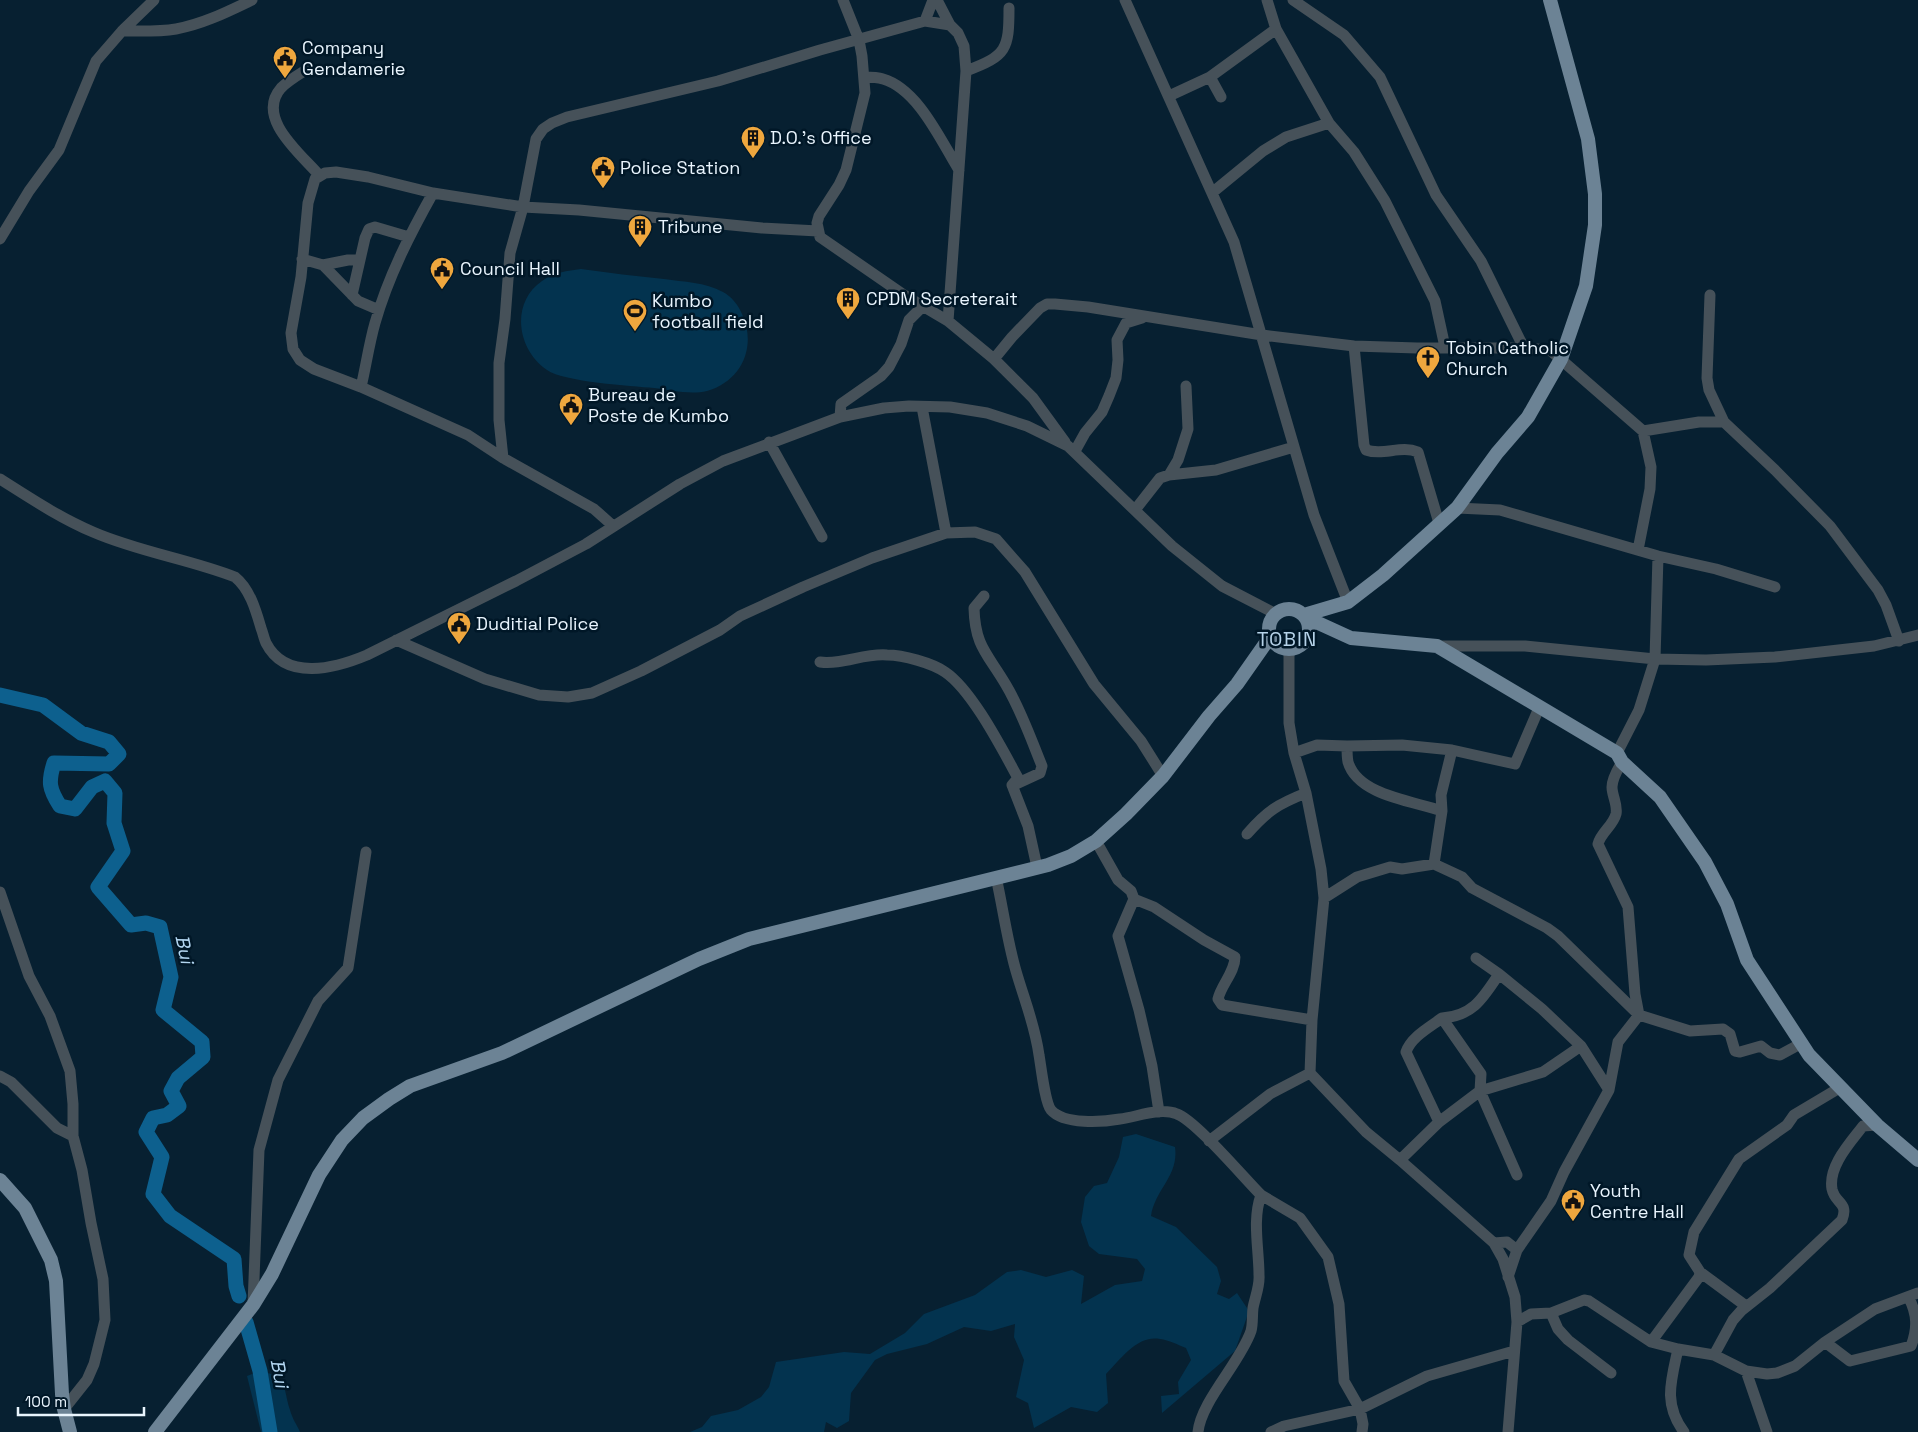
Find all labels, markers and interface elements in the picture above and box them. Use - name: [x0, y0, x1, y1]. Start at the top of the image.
- place label: Company Gendamerie: [302, 36, 406, 80]
- public building icon: Company Gendamerie: [272, 45, 298, 79]
- building icon: D.O.'s Office: [740, 125, 766, 159]
- place label: D.O.'s Office: [770, 126, 872, 149]
- public building icon: Police Station: [590, 155, 616, 189]
- place label: Police Station: [620, 156, 740, 179]
- building icon: Tribune: [627, 214, 653, 248]
- place label: Tribune: [658, 215, 723, 238]
- public building icon: Council Hall: [429, 256, 455, 290]
- place label: Council Hall: [460, 257, 560, 280]
- building icon: CPDM Secreterait: [835, 286, 861, 320]
- place label: CPDM Secreterait: [866, 287, 1018, 310]
- place label: Kumbo football field: [652, 289, 764, 333]
- sports icon: Kumbo football field: [622, 298, 648, 332]
- place label: Tobin Catholic Church: [1446, 336, 1569, 380]
- church icon: Tobin Catholic Church: [1415, 345, 1441, 379]
- place label: Bureau de Poste de Kumbo: [588, 383, 729, 427]
- public building icon: Bureau de Poste de Kumbo: [558, 392, 584, 426]
- public building icon: Duditial Police: [446, 611, 472, 645]
- place label: Duditial Police: [476, 612, 599, 635]
- district label: TOBIN: [1257, 626, 1317, 652]
- water label: Bui: [169, 932, 200, 968]
- place label: Youth Centre Hall: [1590, 1179, 1684, 1223]
- public building icon: Youth Centre Hall: [1560, 1188, 1586, 1222]
- water label: Bui: [264, 1357, 295, 1392]
- scale bar: [18, 1384, 144, 1416]
- text: 100 m: [25, 1392, 67, 1411]

